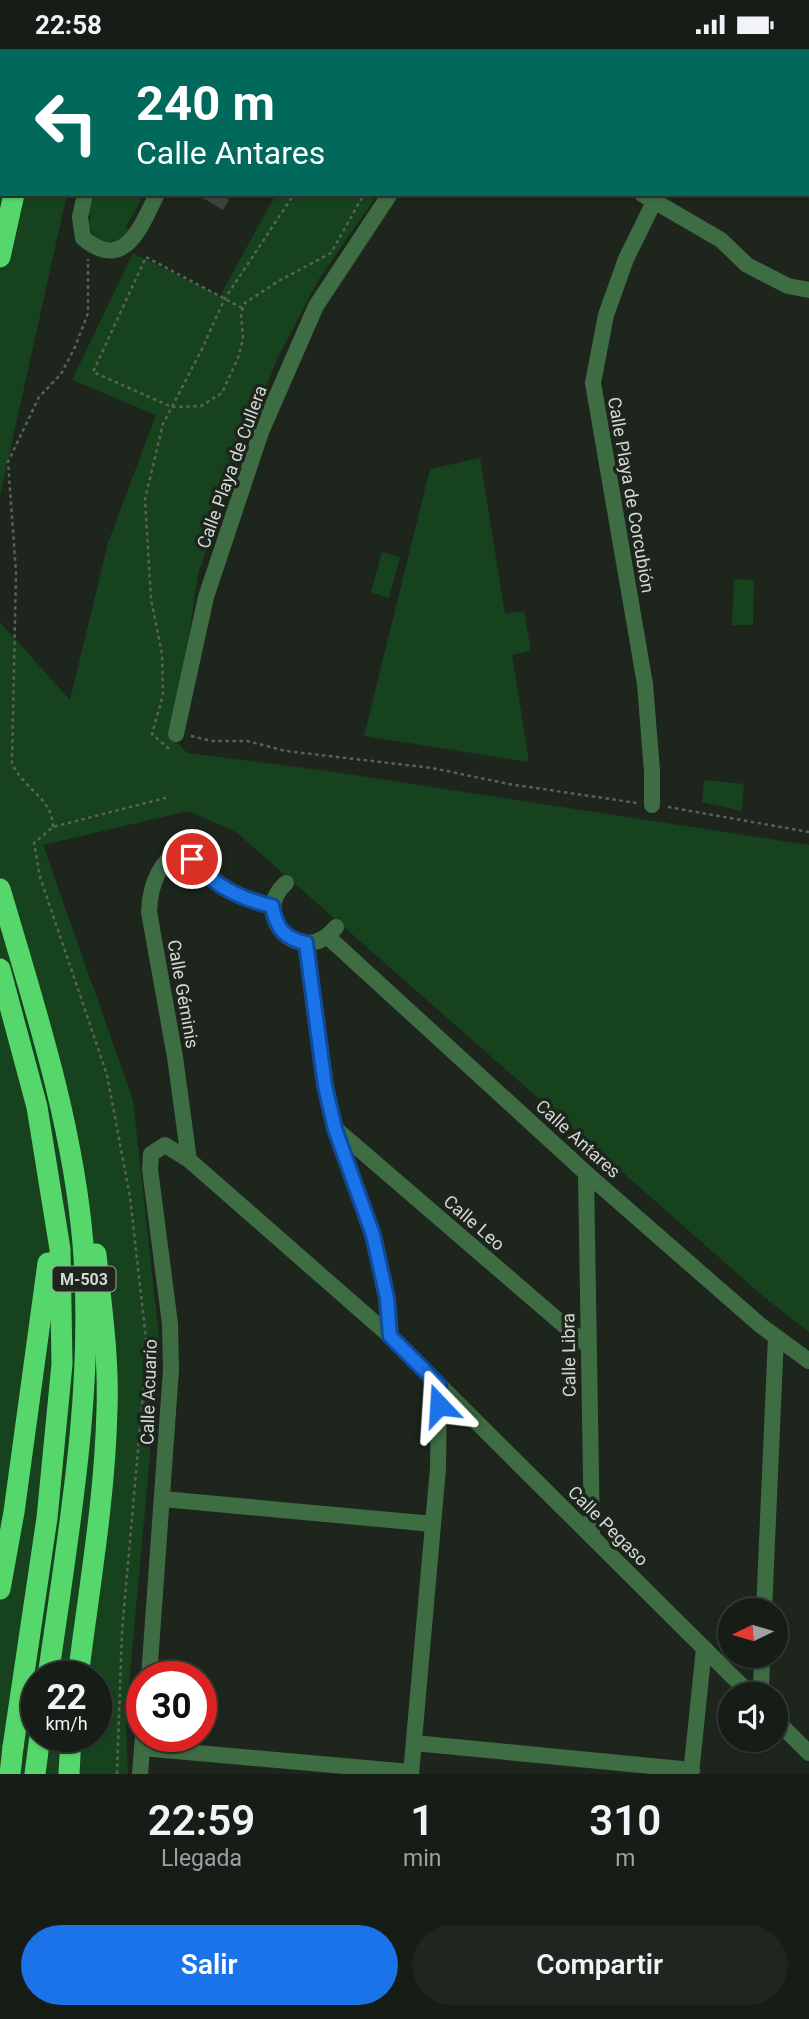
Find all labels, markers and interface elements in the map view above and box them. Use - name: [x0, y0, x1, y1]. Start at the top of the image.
- text: 22:58: [35, 10, 102, 40]
- text: 240 m: [136, 75, 275, 132]
- icon: left: [21, 77, 112, 168]
- text: Calle Antares: [136, 134, 325, 172]
- street label: Calle Playa de Cullera: [192, 382, 271, 551]
- street label: Calle Playa de Corcubión: [604, 395, 659, 594]
- pin: [162, 829, 222, 889]
- icon: arrive: [173, 840, 211, 878]
- street label: Calle Géminis: [164, 938, 203, 1050]
- street label: Calle Antares: [532, 1095, 625, 1182]
- street label: Calle Leo: [440, 1190, 509, 1255]
- road number: M-503: [52, 1267, 116, 1291]
- street label: Calle Libra: [557, 1313, 580, 1397]
- street label: Calle Acuario: [136, 1339, 161, 1445]
- position arrow: [402, 1368, 476, 1442]
- street label: Calle Pegaso: [564, 1481, 653, 1570]
- north arrow: [718, 1598, 788, 1668]
- map controls: [718, 1598, 788, 1752]
- speed limit sign: 30: [126, 1661, 217, 1752]
- text: 22: [46, 1677, 87, 1718]
- button: sound: [718, 1682, 788, 1752]
- text: km/h: [45, 1713, 88, 1734]
- text: 22:59: [148, 1796, 255, 1845]
- text: 1: [410, 1796, 434, 1845]
- text: 310: [589, 1796, 661, 1845]
- text: Llegada: [161, 1845, 242, 1872]
- text: min: [403, 1845, 441, 1872]
- text: m: [615, 1845, 635, 1872]
- button: Salir: [21, 1925, 398, 2005]
- button: Compartir: [412, 1925, 788, 2005]

